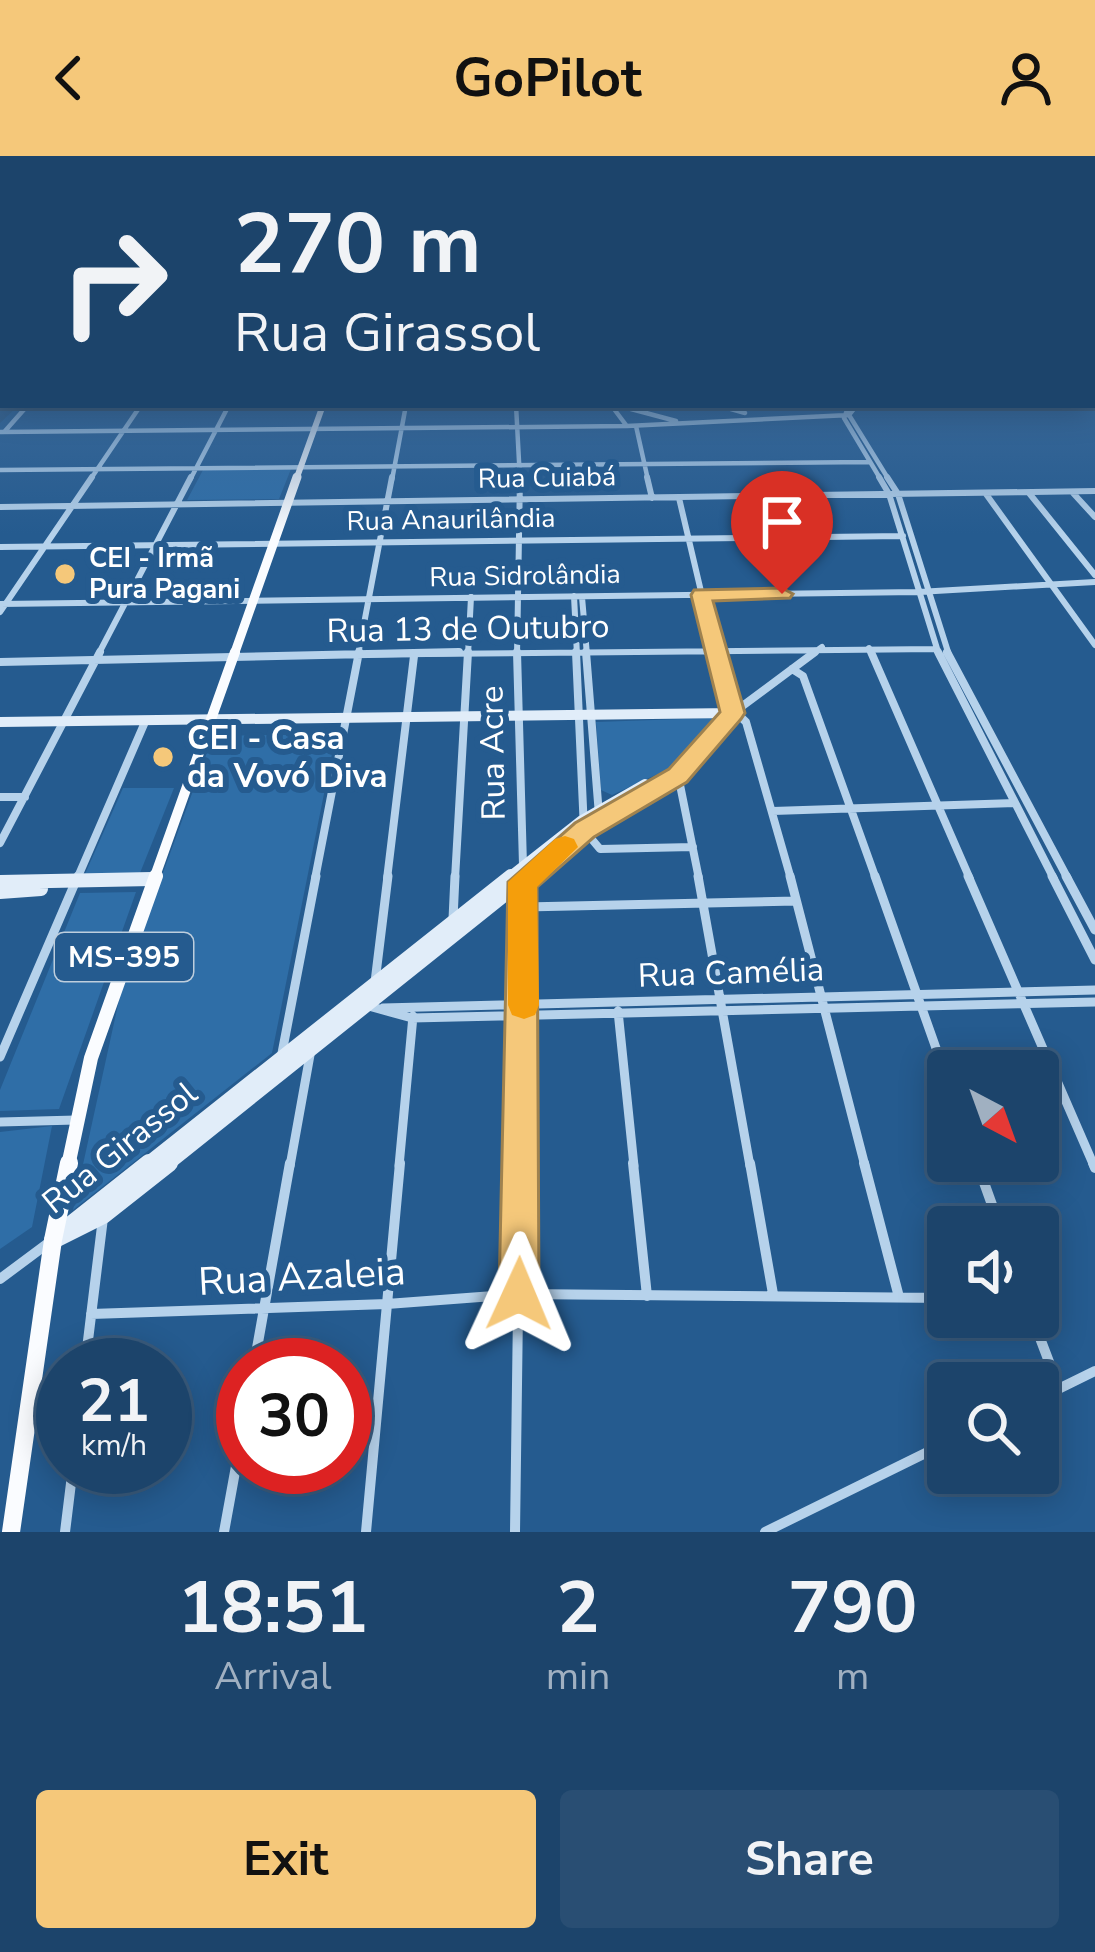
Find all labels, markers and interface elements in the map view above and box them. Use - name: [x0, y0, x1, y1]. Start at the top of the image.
- text: GoPilot: [453, 41, 642, 115]
- icon: back: [36, 45, 102, 111]
- icon: person: [993, 45, 1059, 111]
- text: 270 m: [234, 187, 482, 302]
- icon: right: [36, 204, 192, 360]
- text: Rua Girassol: [234, 296, 540, 370]
- street label: Rua Cuiabá: [478, 458, 616, 498]
- pin: [731, 471, 833, 594]
- icon: arrive: [749, 489, 815, 555]
- street label: Rua Anaurilândia: [346, 500, 556, 540]
- place label: CEI - Irmã Pura Pagani: [89, 540, 240, 608]
- street label: Rua Sidrolândia: [429, 556, 621, 596]
- marker: CEI - Irmã Pura Pagani: [52, 561, 78, 587]
- street label: Rua 13 de Outubro: [326, 604, 610, 654]
- street label: Rua Acre: [469, 685, 517, 821]
- place label: CEI - Casa da Vovó Diva: [187, 716, 388, 799]
- marker: CEI - Casa da Vovó Diva: [150, 744, 176, 770]
- road number: MS-395: [55, 933, 193, 981]
- street label: Rua Camélia: [637, 947, 825, 999]
- north arrow: [927, 1050, 1059, 1182]
- map controls: [927, 1050, 1059, 1494]
- street label: Rua Girassol: [33, 1071, 207, 1224]
- button: sound: [927, 1206, 1059, 1338]
- position arrow: [456, 1231, 582, 1357]
- street label: Rua Azaleia: [197, 1245, 407, 1309]
- speed limit sign: 30: [216, 1338, 372, 1494]
- text: 21: [78, 1360, 150, 1442]
- button: search: [927, 1362, 1059, 1494]
- text: km/h: [81, 1425, 147, 1466]
- text: 18:51: [178, 1559, 368, 1657]
- text: 2: [556, 1559, 600, 1657]
- text: 790: [788, 1559, 917, 1657]
- text: Arrival: [214, 1650, 332, 1703]
- text: min: [546, 1650, 610, 1703]
- text: m: [836, 1650, 869, 1703]
- button: Exit: [36, 1790, 536, 1928]
- button: Share: [560, 1790, 1059, 1928]

